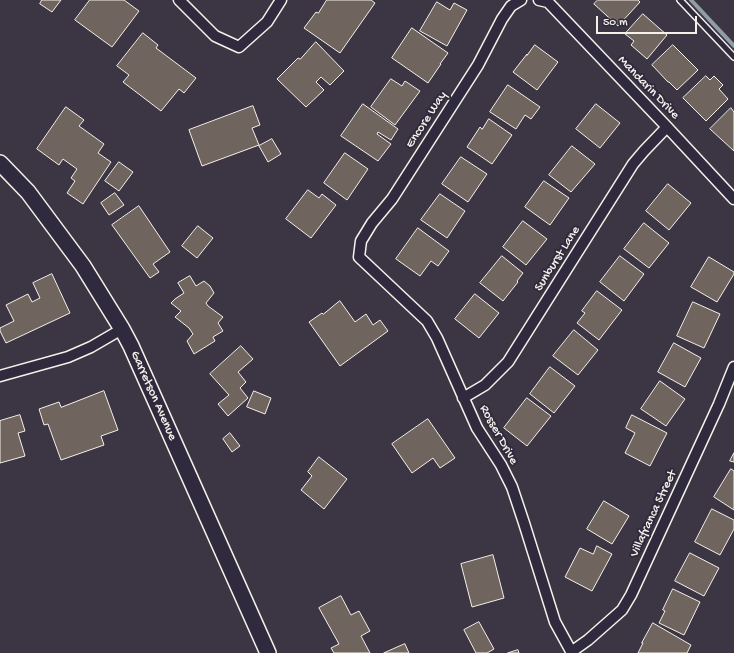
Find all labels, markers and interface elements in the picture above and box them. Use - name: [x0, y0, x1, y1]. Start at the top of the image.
- scale bar: [598, 8, 699, 34]
- text: 50 m: [603, 16, 628, 30]
- street label: Mandarin Drive: [614, 53, 682, 123]
- street label: Encore Way: [403, 89, 451, 151]
- street label: Sunburst Lane: [532, 224, 584, 294]
- street label: Garretson Avenue: [126, 349, 180, 443]
- street label: Rosser Drive: [475, 402, 521, 468]
- street label: Villafranca Street: [627, 468, 681, 560]

